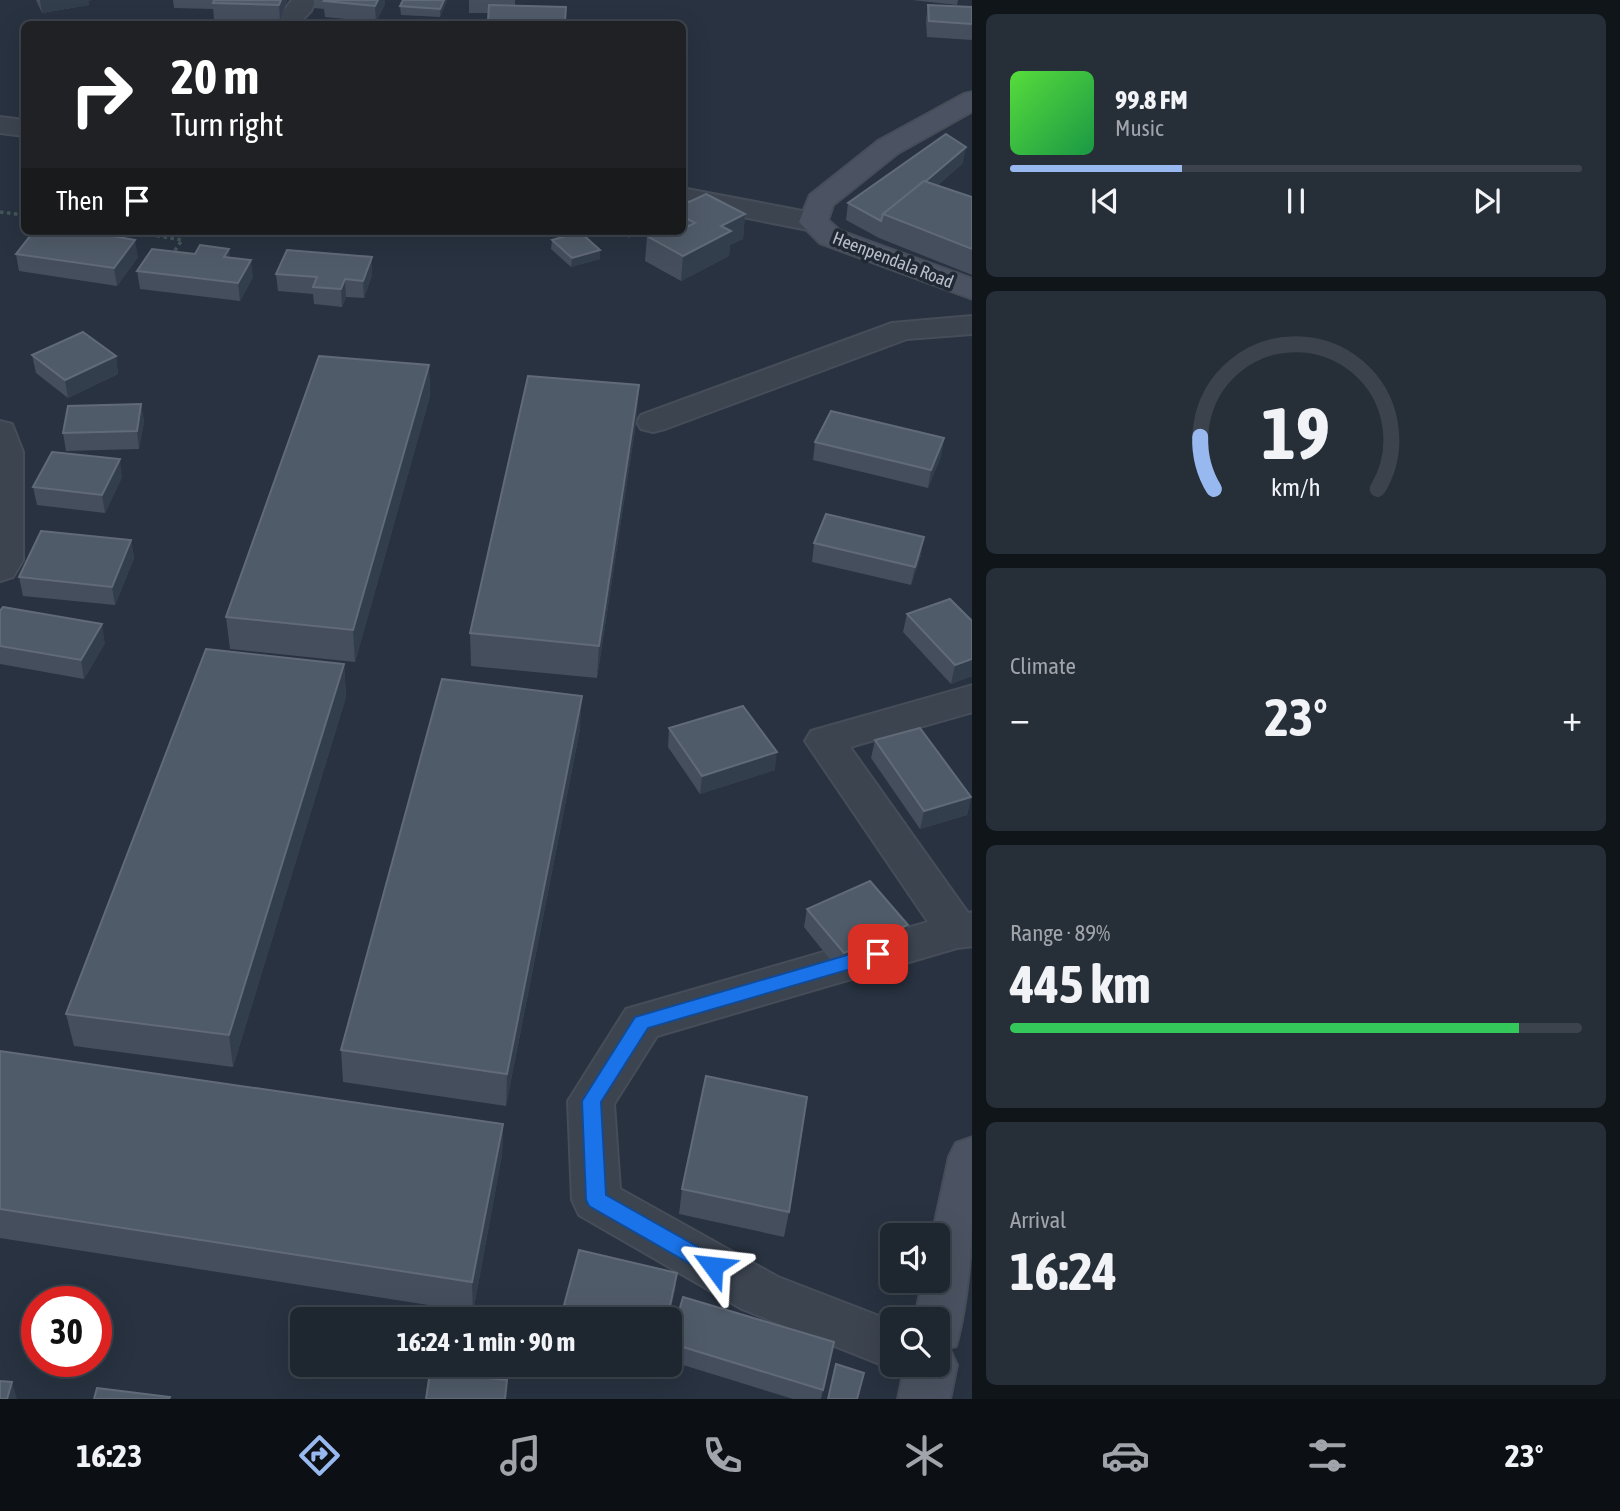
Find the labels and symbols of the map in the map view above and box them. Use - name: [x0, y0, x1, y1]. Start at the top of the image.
- street label: Heenpendala Road: [830, 227, 957, 292]
- pin: [848, 924, 908, 984]
- position arrow: [676, 1229, 750, 1303]
- speed limit sign: 30: [21, 1286, 112, 1377]

